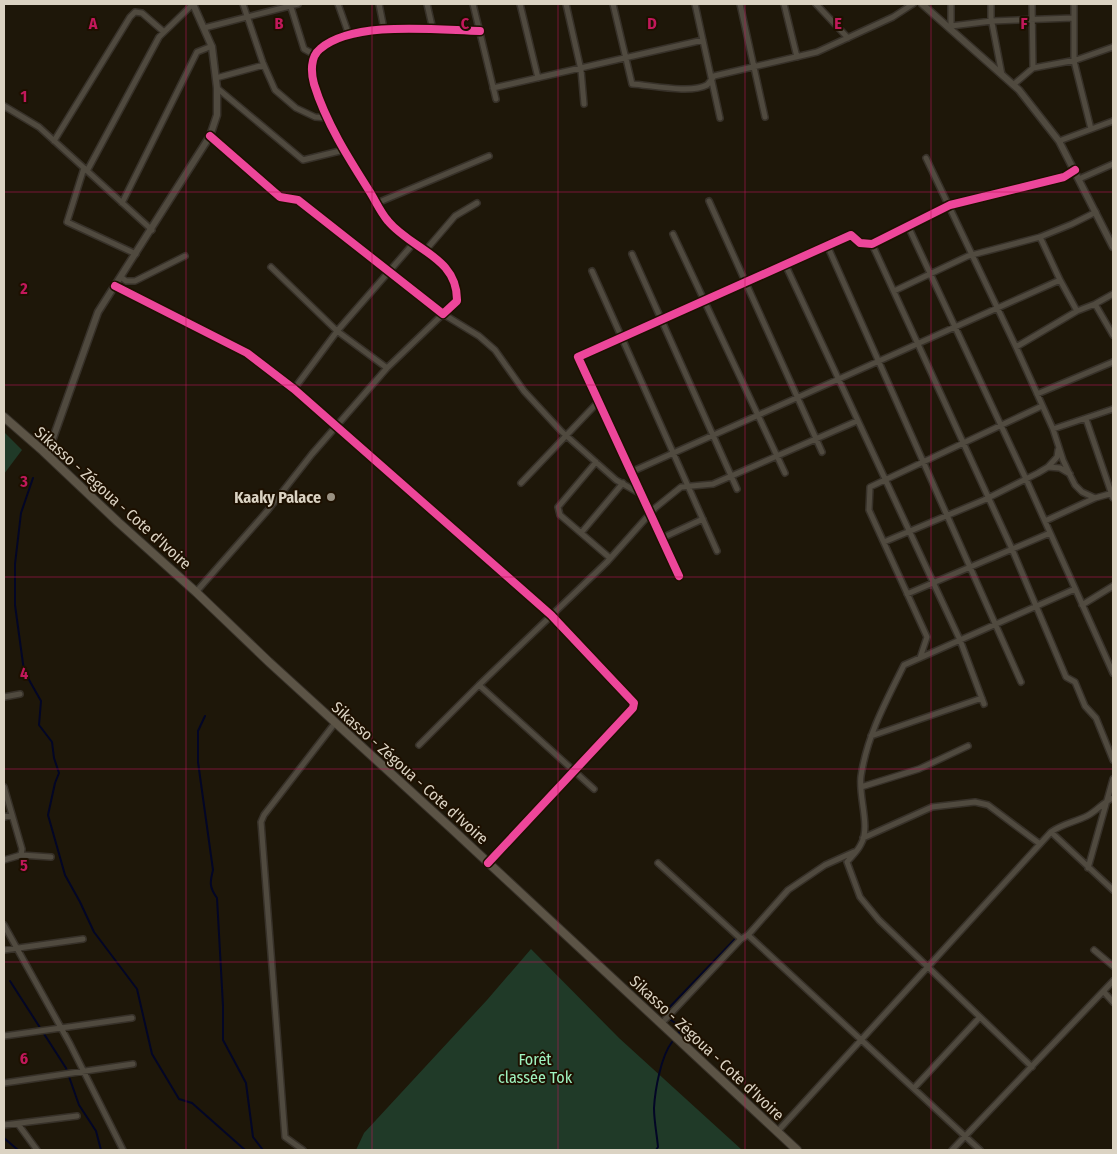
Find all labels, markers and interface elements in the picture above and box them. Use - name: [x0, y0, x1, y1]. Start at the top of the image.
- text: A: [88, 14, 98, 33]
- text: B: [275, 14, 284, 33]
- text: C: [461, 14, 470, 33]
- text: D: [647, 14, 657, 33]
- text: E: [834, 14, 842, 33]
- text: F: [1020, 14, 1028, 33]
- text: 1: [21, 87, 27, 106]
- text: 2: [19, 279, 28, 298]
- street label: Sikasso - Zégoua - Cote d'Ivoire: [31, 423, 195, 573]
- text: 3: [19, 472, 28, 491]
- place label: Kaaky Palace: [234, 488, 321, 507]
- marker: Kaaky Palace: [325, 491, 337, 503]
- text: 4: [20, 664, 28, 683]
- street label: Sikasso - Zégoua - Cote d'Ivoire: [328, 698, 492, 848]
- text: 5: [20, 856, 28, 875]
- street label: Sikasso - Zégoua - Cote d'Ivoire: [626, 971, 788, 1125]
- text: 6: [20, 1049, 28, 1068]
- park label: Forêt classée Tok: [498, 1050, 573, 1087]

